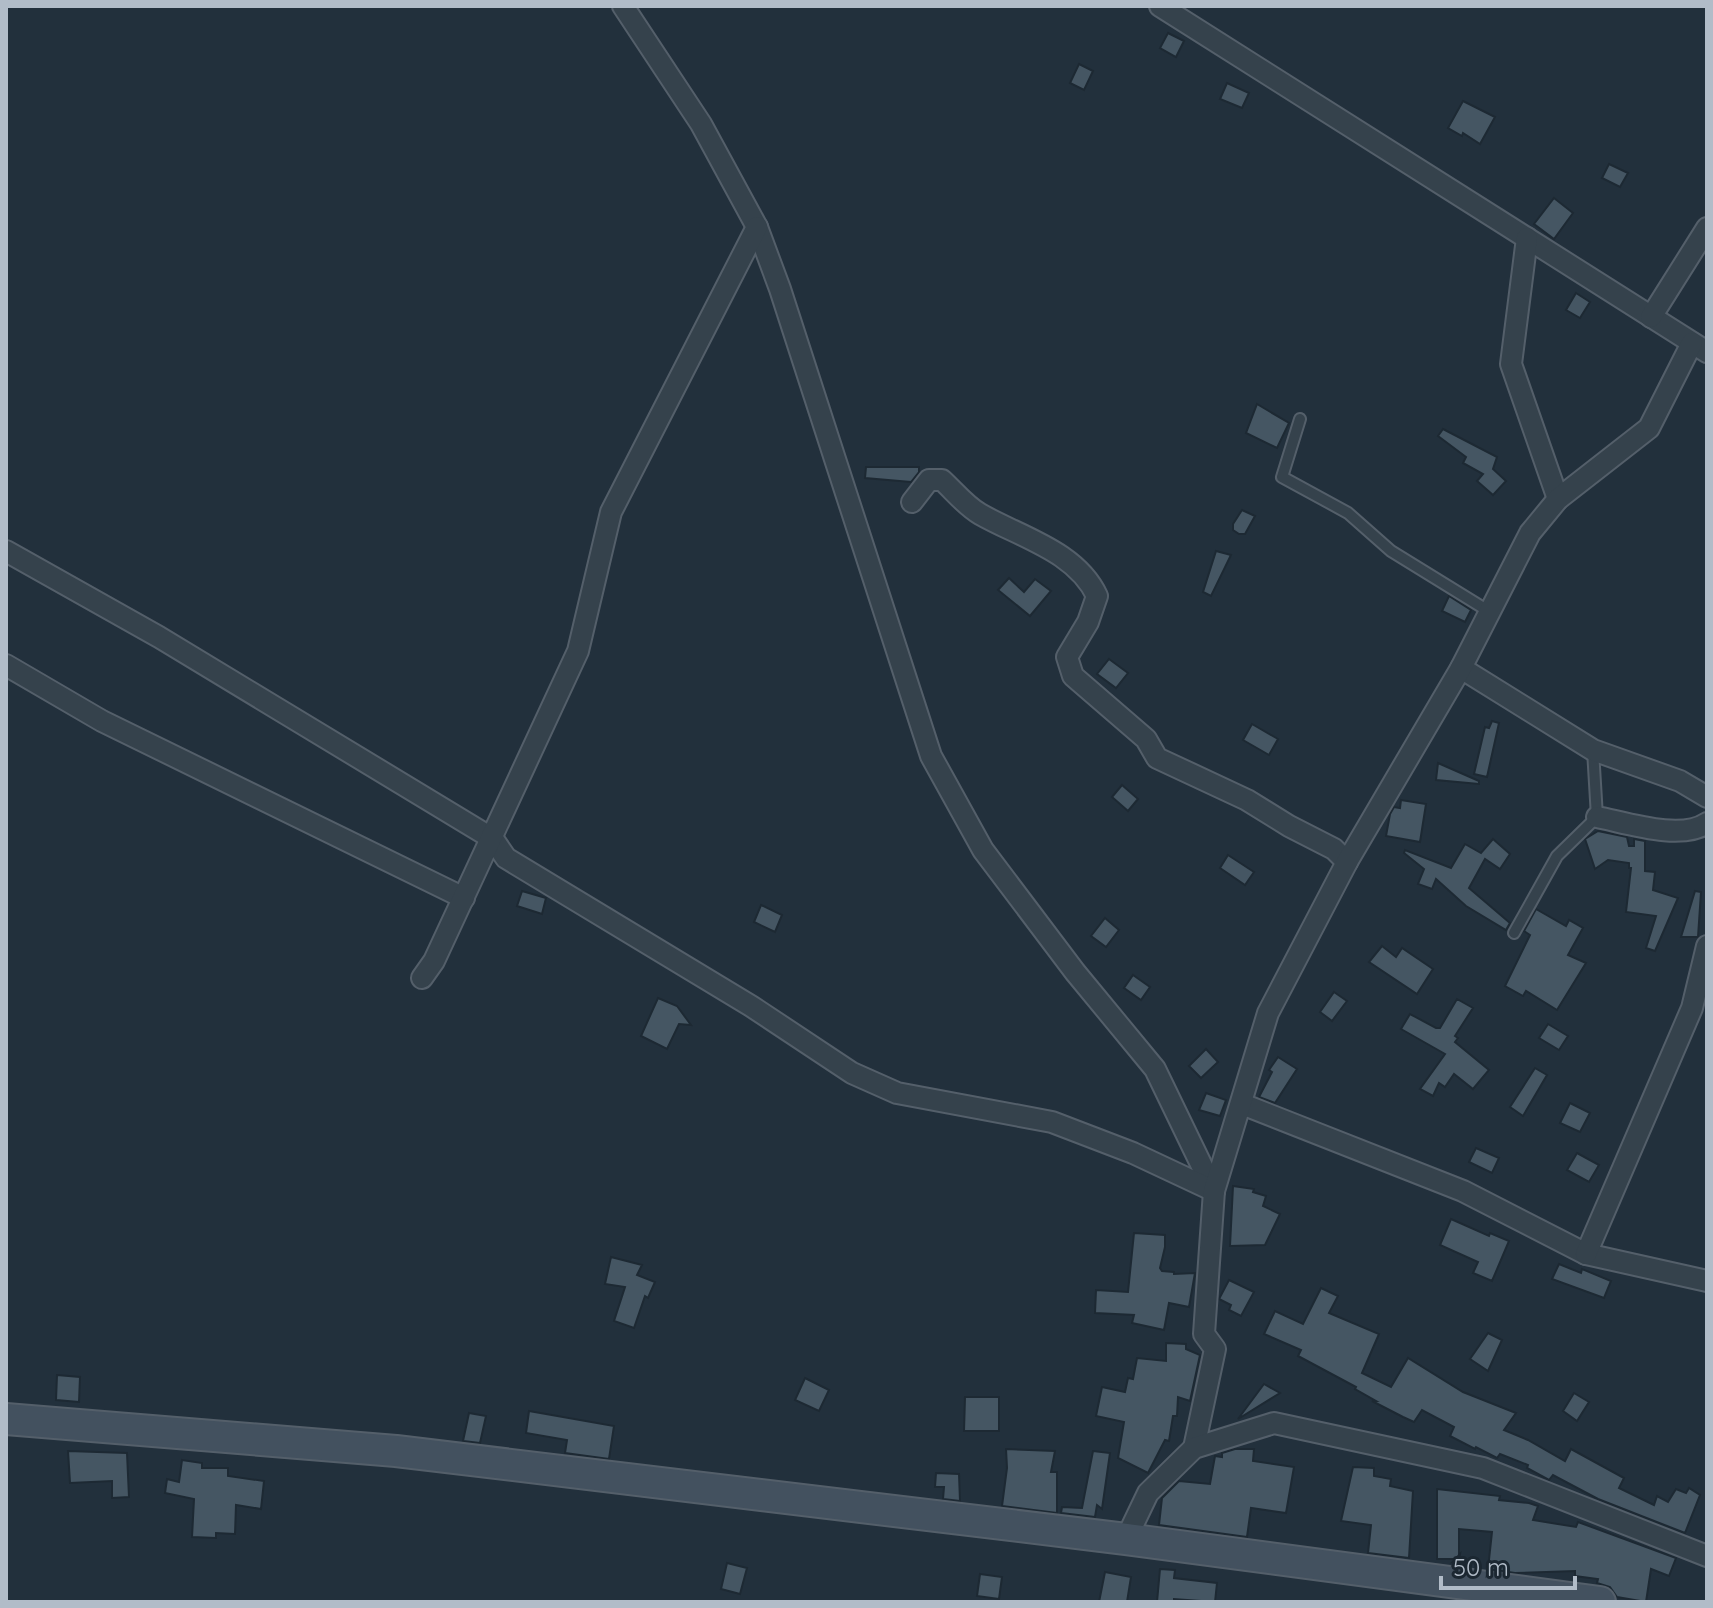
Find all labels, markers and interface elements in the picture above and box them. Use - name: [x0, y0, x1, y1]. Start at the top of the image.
- scale bar: [1441, 1540, 1575, 1590]
- text: 50 m: [1453, 1552, 1509, 1582]

